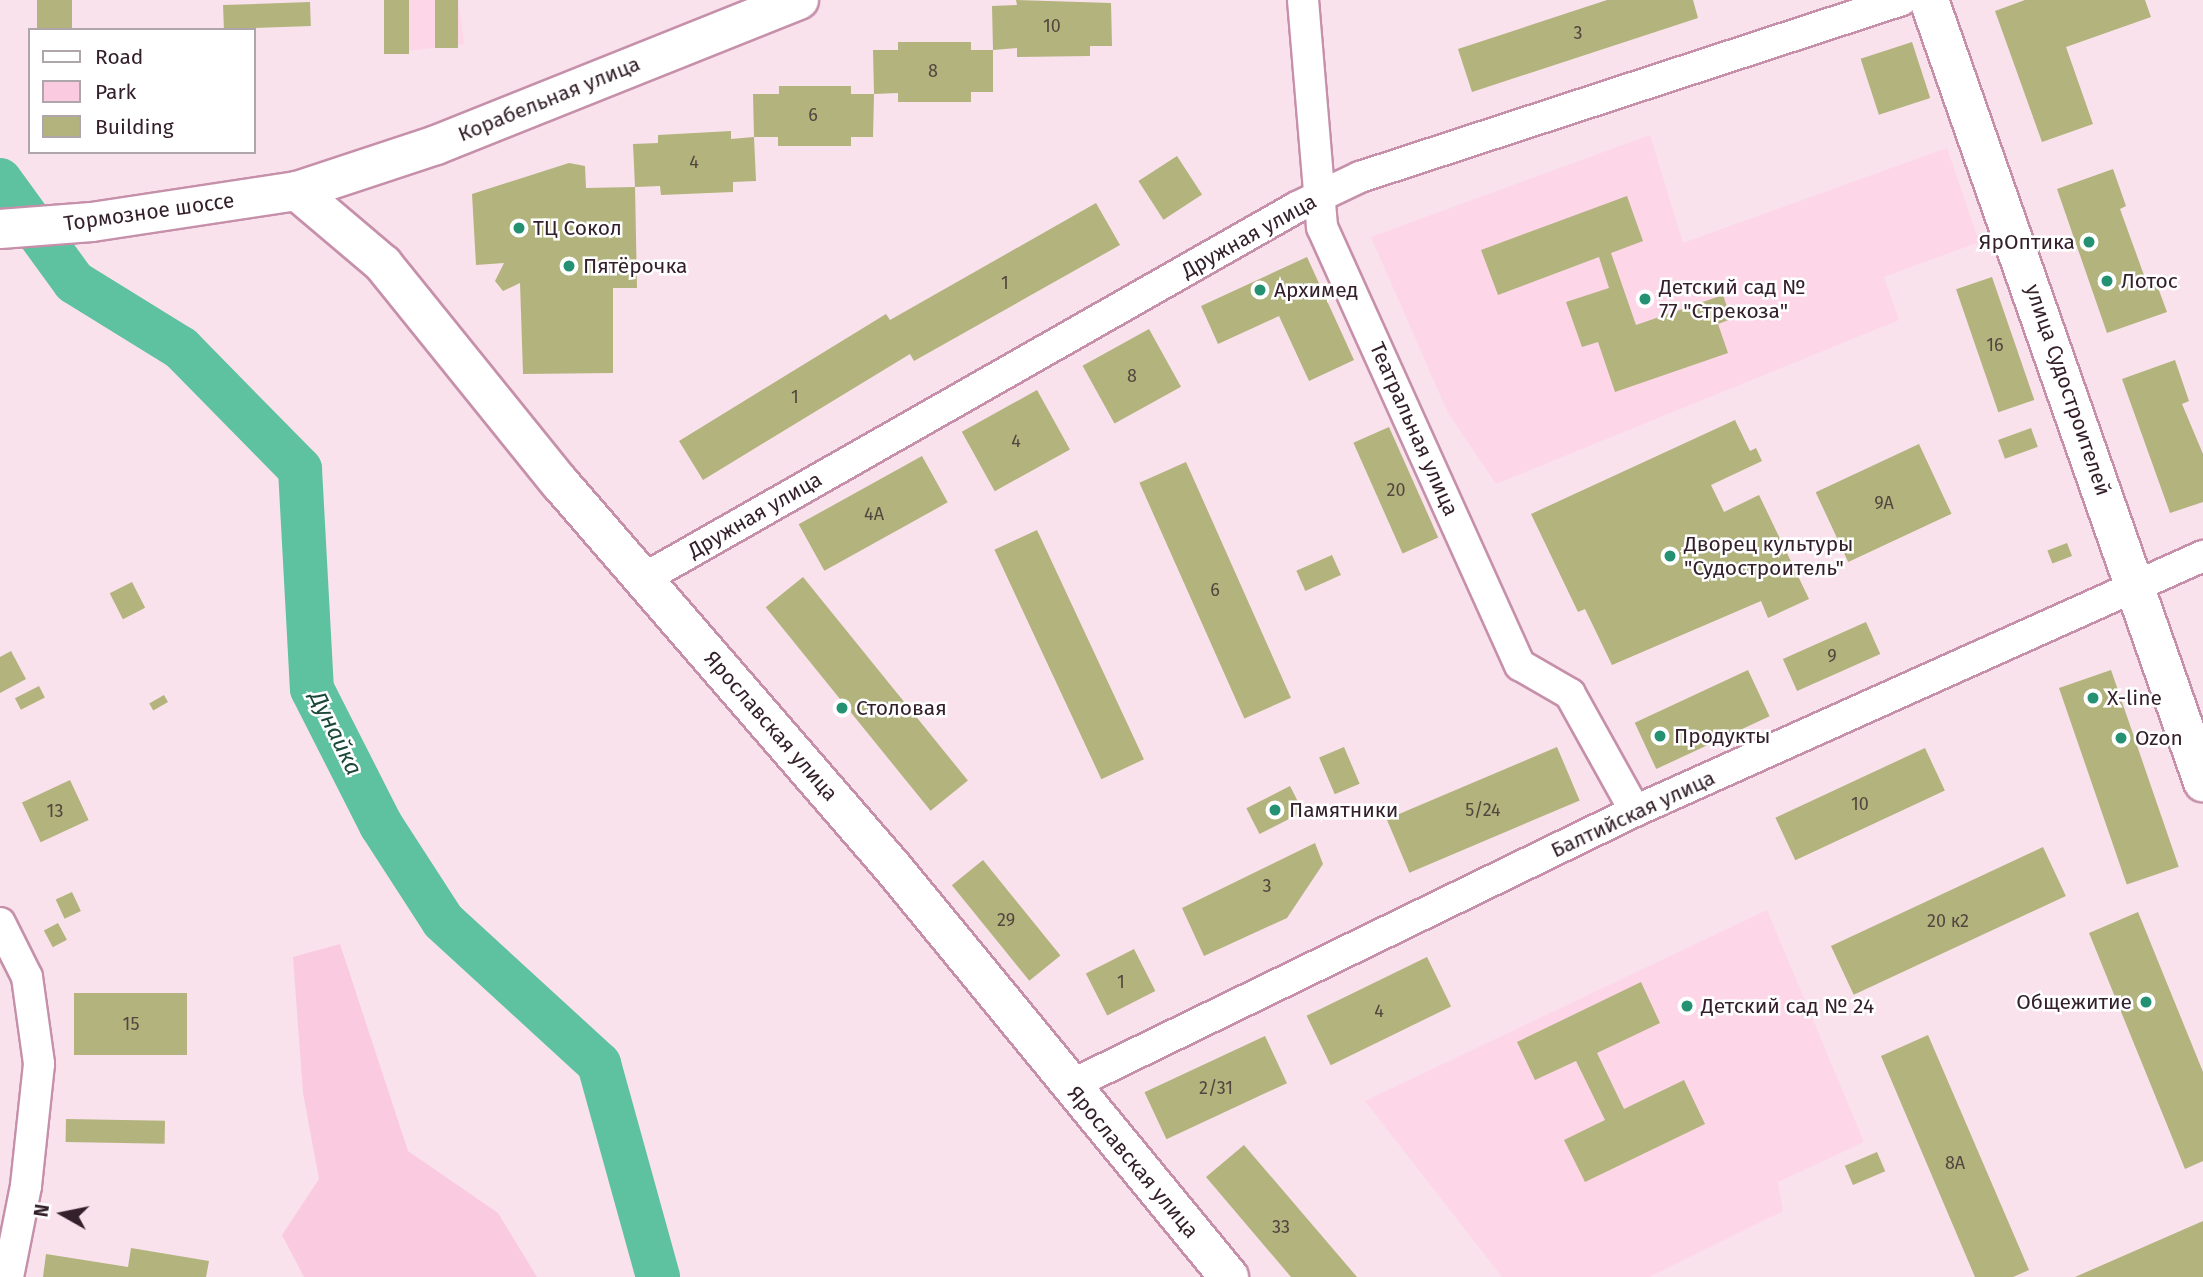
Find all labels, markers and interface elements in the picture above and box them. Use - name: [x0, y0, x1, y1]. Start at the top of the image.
- house number: 10: [1043, 15, 1061, 37]
- house number: 3: [1574, 22, 1582, 44]
- legend: [28, 28, 256, 154]
- text: Road: [95, 44, 143, 70]
- street label: Корабельная улица: [454, 51, 644, 147]
- house number: 8: [928, 60, 938, 82]
- text: Park: [95, 79, 136, 105]
- house number: 6: [808, 104, 818, 126]
- text: Building: [95, 114, 174, 140]
- house number: 4: [689, 151, 699, 173]
- street label: Тормозное шоссе: [62, 188, 236, 236]
- street label: Дружная улица: [1177, 189, 1321, 283]
- place label: ТЦ Сокол: [533, 215, 622, 241]
- marker: ТЦ Сокол: [511, 220, 527, 236]
- place label: ЯрОптика: [1979, 229, 2075, 255]
- marker: ЯрОптика: [2081, 234, 2097, 250]
- place label: Пятёрочка: [583, 253, 687, 279]
- marker: Пятёрочка: [561, 258, 577, 274]
- place label: Лотос: [2121, 268, 2178, 294]
- house number: 1: [1001, 272, 1009, 294]
- marker: Лотос: [2099, 273, 2115, 289]
- place label: Детский сад № 77 "Стрекоза": [1659, 274, 1805, 324]
- place label: Архимед: [1274, 277, 1358, 303]
- street label: улица Судостроителей: [2020, 281, 2116, 499]
- marker: Архимед: [1252, 282, 1268, 298]
- marker: Детский сад № 77 "Стрекоза": [1637, 291, 1653, 307]
- house number: 16: [1986, 334, 2004, 356]
- street label: Театральная улица: [1364, 338, 1464, 520]
- house number: 8: [1127, 365, 1137, 387]
- house number: 1: [791, 386, 799, 408]
- house number: 4: [1011, 430, 1021, 452]
- street label: Дружная улица: [684, 467, 826, 563]
- house number: 20: [1387, 479, 1405, 501]
- house number: 9А: [1874, 492, 1894, 514]
- house number: 4А: [864, 503, 884, 525]
- place label: Дворец культуры "Судостроитель": [1684, 531, 1854, 581]
- marker: Дворец культуры "Судостроитель": [1662, 548, 1678, 564]
- house number: 6: [1210, 579, 1220, 601]
- house number: 9: [1827, 645, 1837, 667]
- street label: Ярославская улица: [699, 646, 843, 806]
- place label: X-line: [2107, 685, 2162, 711]
- water label: Дунайка: [304, 687, 368, 779]
- marker: X-line: [2085, 690, 2101, 706]
- place label: Столовая: [856, 695, 947, 721]
- marker: Столовая: [834, 700, 850, 716]
- place label: Продукты: [1674, 723, 1771, 749]
- place label: Ozon: [2135, 725, 2183, 751]
- marker: Продукты: [1652, 728, 1668, 744]
- marker: Ozon: [2113, 730, 2129, 746]
- street label: Балтийская улица: [1547, 765, 1719, 863]
- house number: 10: [1851, 793, 1869, 815]
- place label: Памятники: [1289, 797, 1398, 823]
- house number: 5/24: [1465, 799, 1501, 821]
- house number: 13: [47, 800, 63, 822]
- marker: Памятники: [1267, 802, 1283, 818]
- house number: 3: [1263, 875, 1271, 897]
- house number: 29: [997, 909, 1015, 931]
- house number: 20 к2: [1927, 910, 1969, 932]
- house number: 1: [1117, 971, 1125, 993]
- place label: Общежитие: [2016, 989, 2132, 1015]
- place label: Детский сад № 24: [1701, 993, 1874, 1019]
- marker: Общежитие: [2138, 994, 2154, 1010]
- marker: Детский сад № 24: [1679, 998, 1695, 1014]
- house number: 4: [1374, 1000, 1384, 1022]
- house number: 15: [123, 1013, 139, 1035]
- house number: 2/31: [1199, 1077, 1233, 1099]
- street label: Ярославская улица: [1062, 1081, 1204, 1243]
- house number: 8А: [1945, 1152, 1965, 1174]
- north arrow: [28, 1179, 98, 1249]
- text: N: [29, 1203, 54, 1219]
- house number: 33: [1272, 1216, 1290, 1238]

